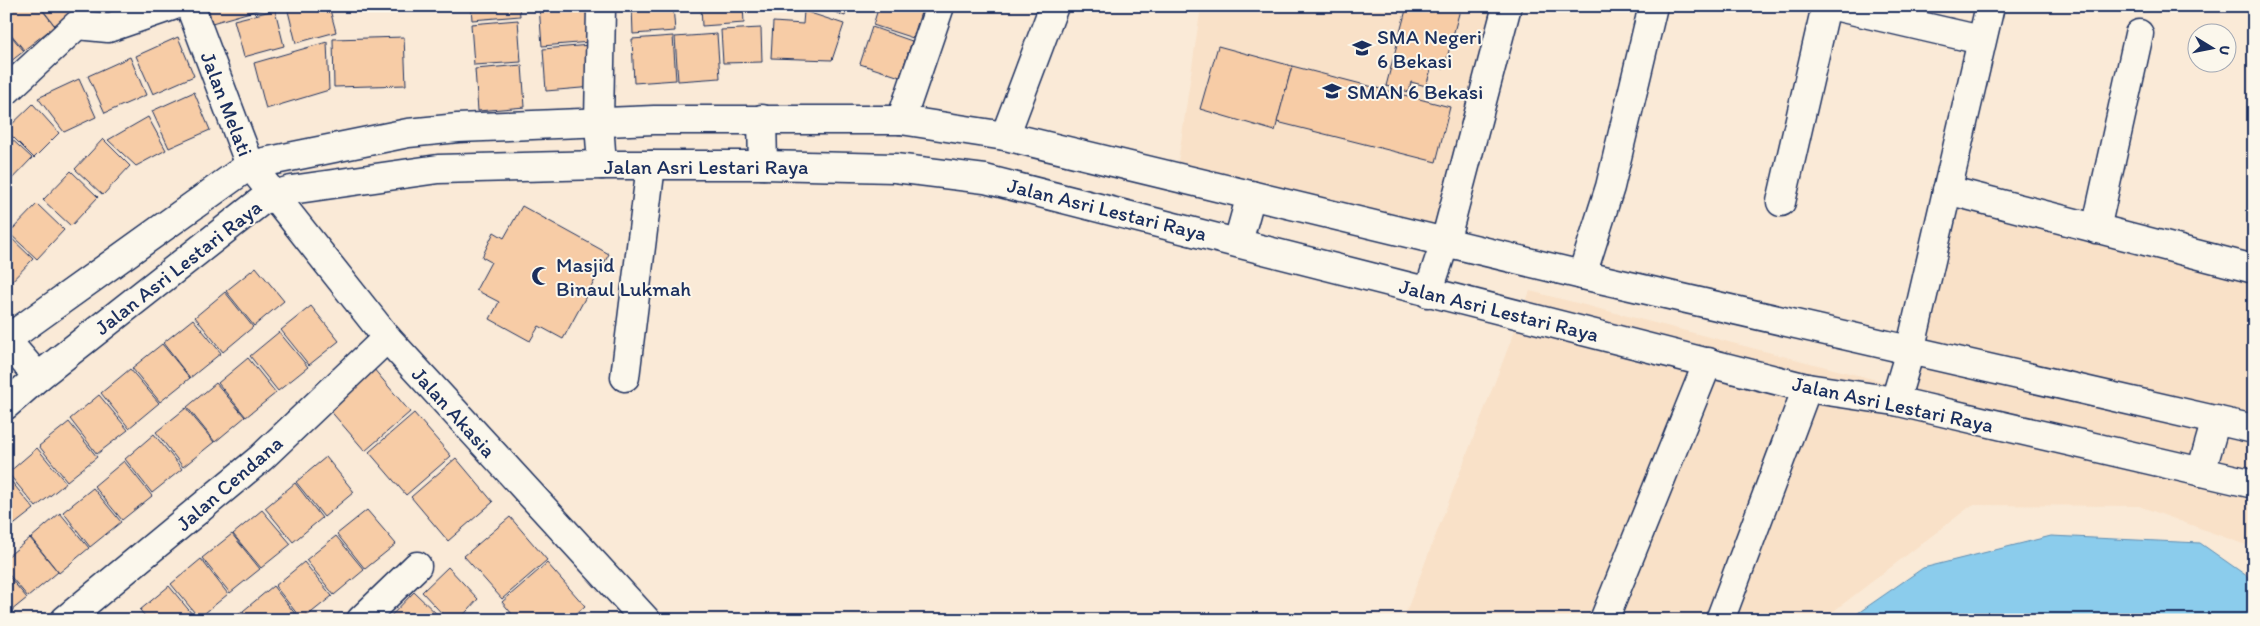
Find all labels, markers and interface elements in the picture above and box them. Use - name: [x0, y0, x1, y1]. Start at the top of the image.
- north arrow: [2188, 22, 2238, 72]
- place label: SMA Negeri 6 Bekasi: [1377, 24, 1482, 73]
- school or university icon: SMA Negeri 6 Bekasi: [1351, 37, 1373, 59]
- text: U: [2215, 44, 2233, 56]
- street label: Jalan Melati: [196, 48, 258, 160]
- place label: SMAN 6 Bekasi: [1347, 79, 1483, 104]
- school or university icon: SMAN 6 Bekasi: [1321, 80, 1343, 102]
- street label: Jalan Asri Lestari Raya: [604, 154, 808, 179]
- street label: Jalan Asri Lestari Raya: [1005, 172, 1209, 246]
- street label: Jalan Asri Lestari Raya: [90, 194, 266, 340]
- place label: Masjid Binaul Lukmah: [556, 252, 691, 301]
- mosque icon: Masjid Binaul Lukmah: [530, 265, 552, 287]
- street label: Jalan Asri Lestari Raya: [1397, 273, 1601, 347]
- street label: Jalan Akasia: [407, 362, 501, 462]
- street label: Jalan Asri Lestari Raya: [1790, 371, 1996, 437]
- street label: Jalan Cendana: [171, 430, 287, 536]

